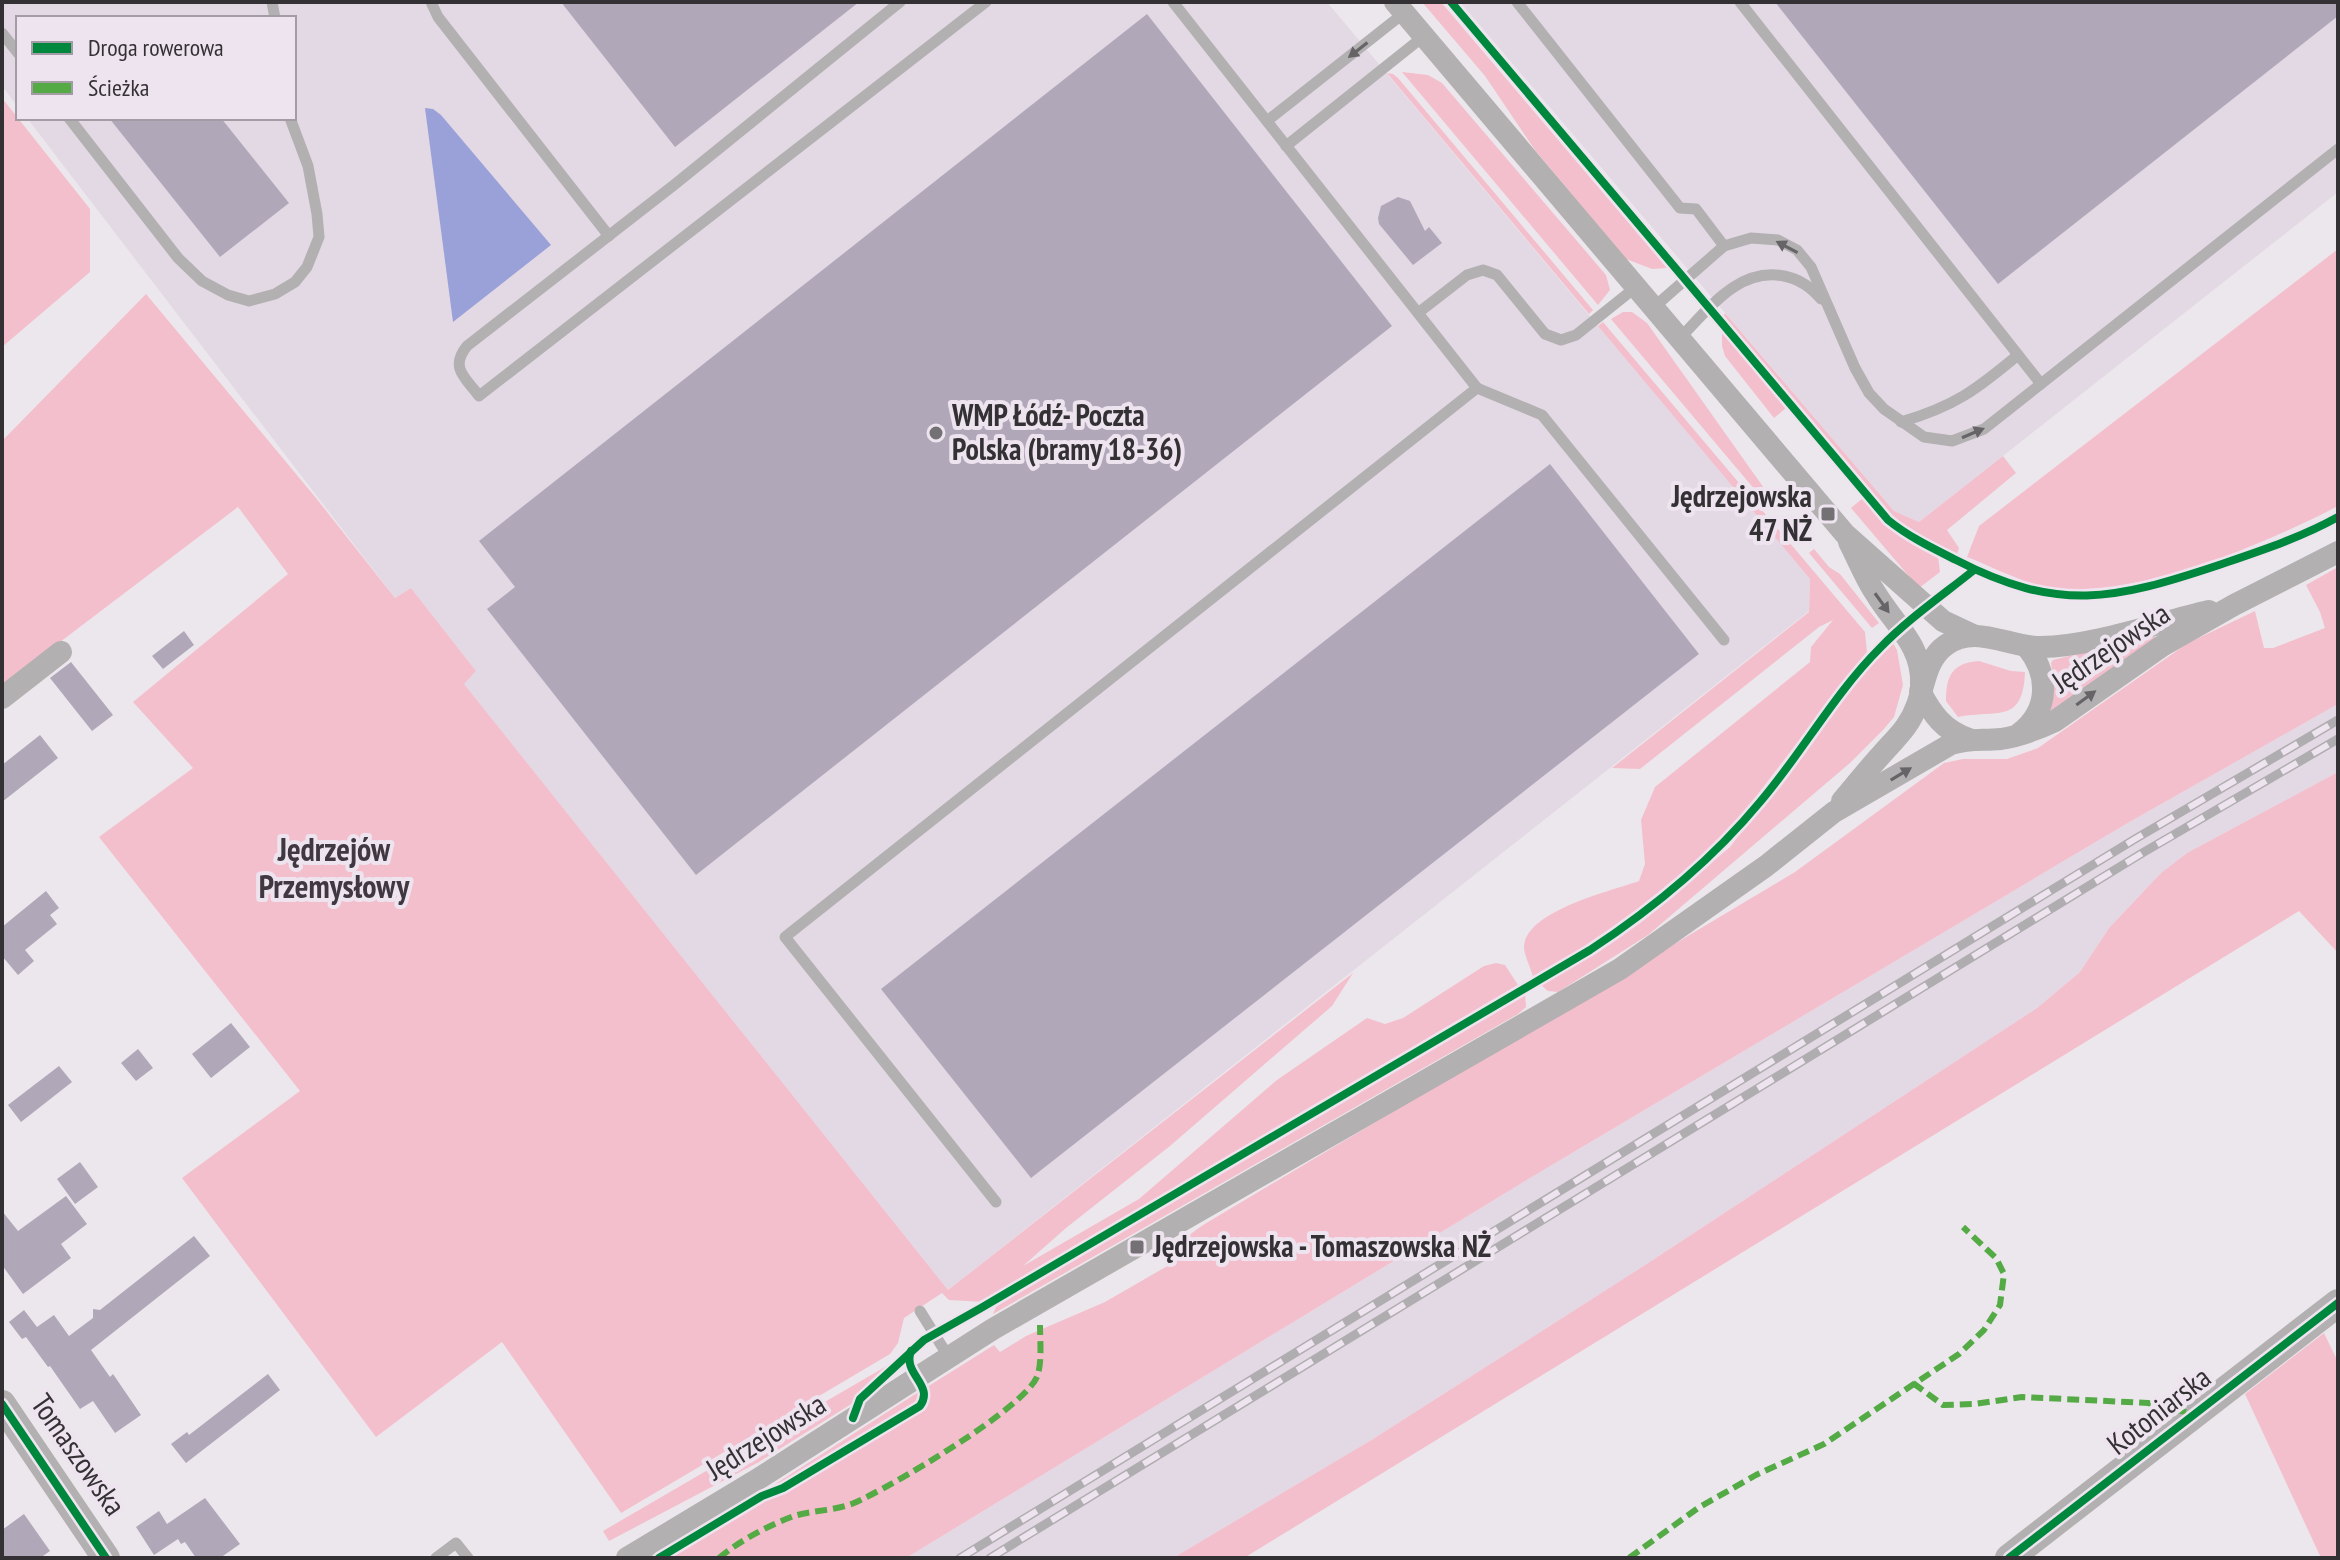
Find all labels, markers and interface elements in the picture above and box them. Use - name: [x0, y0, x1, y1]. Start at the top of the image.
- legend: [16, 16, 296, 120]
- text: Droga rowerowa: [88, 32, 224, 63]
- one-way arrow: [1348, 41, 1368, 58]
- text: Ścieżka: [88, 72, 149, 103]
- one-way arrow: [1775, 240, 1798, 253]
- place label: WMP Łódź- Poczta Polska (bramy 18-36): [951, 395, 1182, 468]
- marker: WMP Łódź- Poczta Polska (bramy 18-36): [927, 424, 945, 442]
- one-way arrow: [1961, 426, 1984, 439]
- place label: Jędrzejowska 47 NŻ: [1670, 476, 1812, 549]
- marker: Jędrzejowska 47 NŻ: [1819, 505, 1837, 523]
- one-way arrow: [1874, 592, 1889, 613]
- street label: Jędrzejowska: [2043, 593, 2177, 701]
- one-way arrow: [2076, 691, 2096, 707]
- one-way arrow: [1890, 767, 1912, 781]
- district label: Jędrzejów Przemysłowy: [259, 828, 410, 907]
- place label: Jędrzejowska - Tomaszowska NŻ: [1152, 1226, 1491, 1265]
- marker: Jędrzejowska - Tomaszowska NŻ: [1128, 1238, 1146, 1256]
- street label: Kotoniarska: [2098, 1357, 2218, 1463]
- street label: Jędrzejowska: [697, 1384, 832, 1488]
- street label: Tomaszowska: [23, 1386, 135, 1522]

